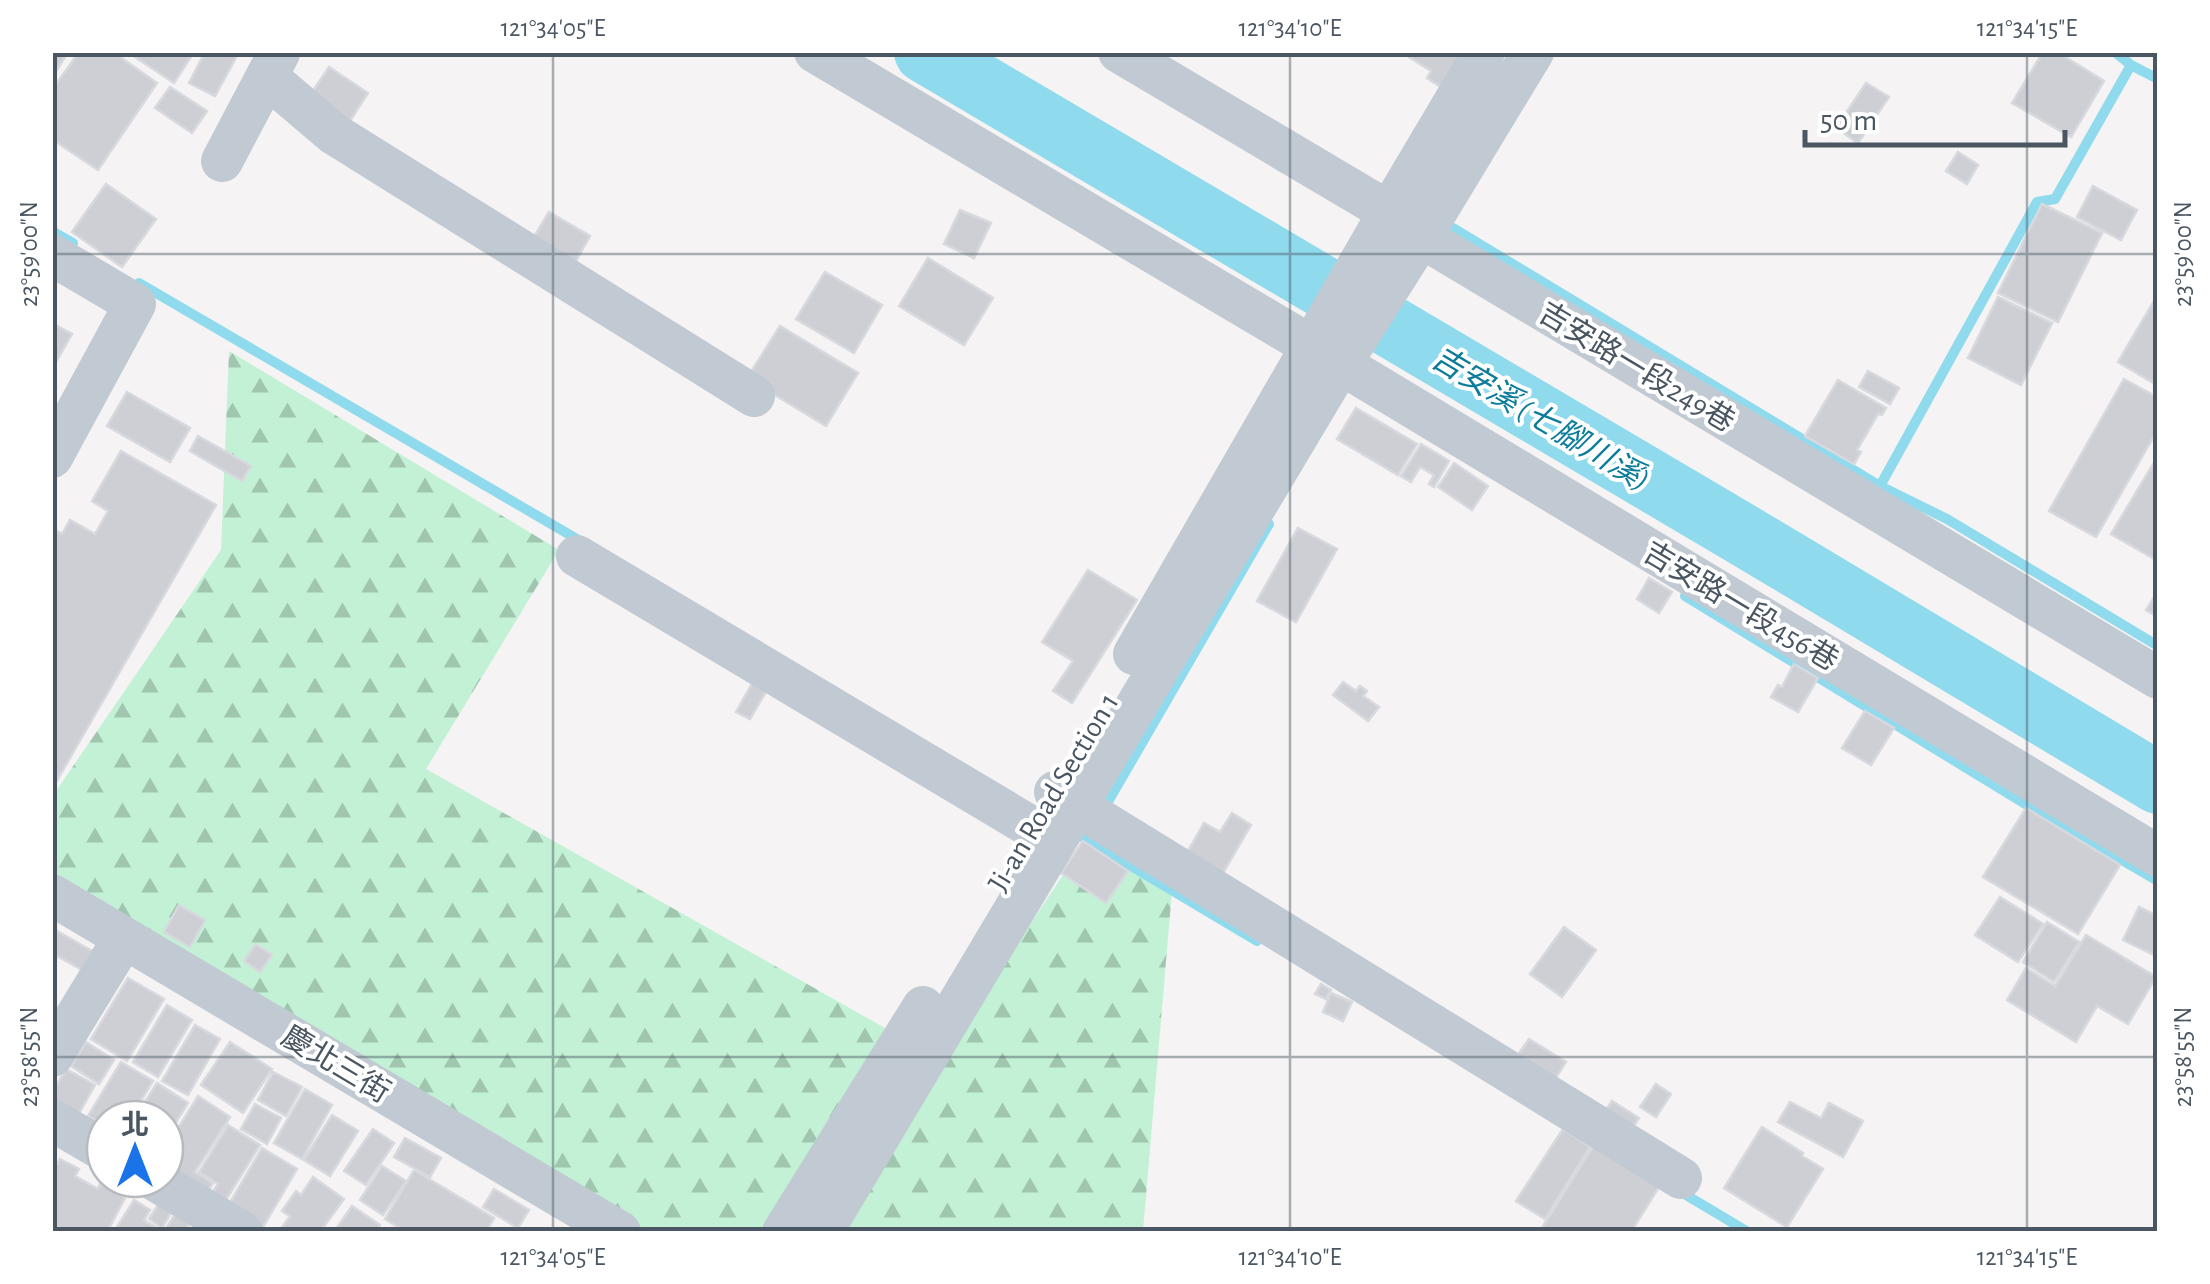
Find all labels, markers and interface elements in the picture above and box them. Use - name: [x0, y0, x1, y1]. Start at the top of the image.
- text: 121°34'05"E: [500, 16, 606, 41]
- text: 121°34'10"E: [1238, 16, 1342, 41]
- text: 121°34'15"E: [1977, 16, 2077, 41]
- scale bar: [1805, 85, 2065, 147]
- text: 50 m: [1820, 106, 1877, 136]
- text: 23°59'00"N: [17, 201, 42, 307]
- text: 23°59'00"N: [2171, 201, 2196, 307]
- street label: 吉安路一段249巷: [1534, 296, 1740, 438]
- water label: 吉安溪 (七腳川溪): [1426, 340, 1656, 496]
- street label: 吉安路一段456巷: [1638, 535, 1844, 677]
- street label: Ji-an Road Section 1: [983, 688, 1125, 897]
- text: 23°58'55"N: [17, 1007, 42, 1107]
- text: 23°58'55"N: [2171, 1007, 2196, 1107]
- street label: 慶北三街: [276, 1019, 396, 1109]
- north arrow: [85, 1099, 185, 1199]
- text: 北: [121, 1110, 149, 1140]
- text: 121°34'05"E: [500, 1245, 606, 1270]
- text: 121°34'10"E: [1238, 1245, 1342, 1270]
- text: 121°34'15"E: [1977, 1245, 2077, 1270]

